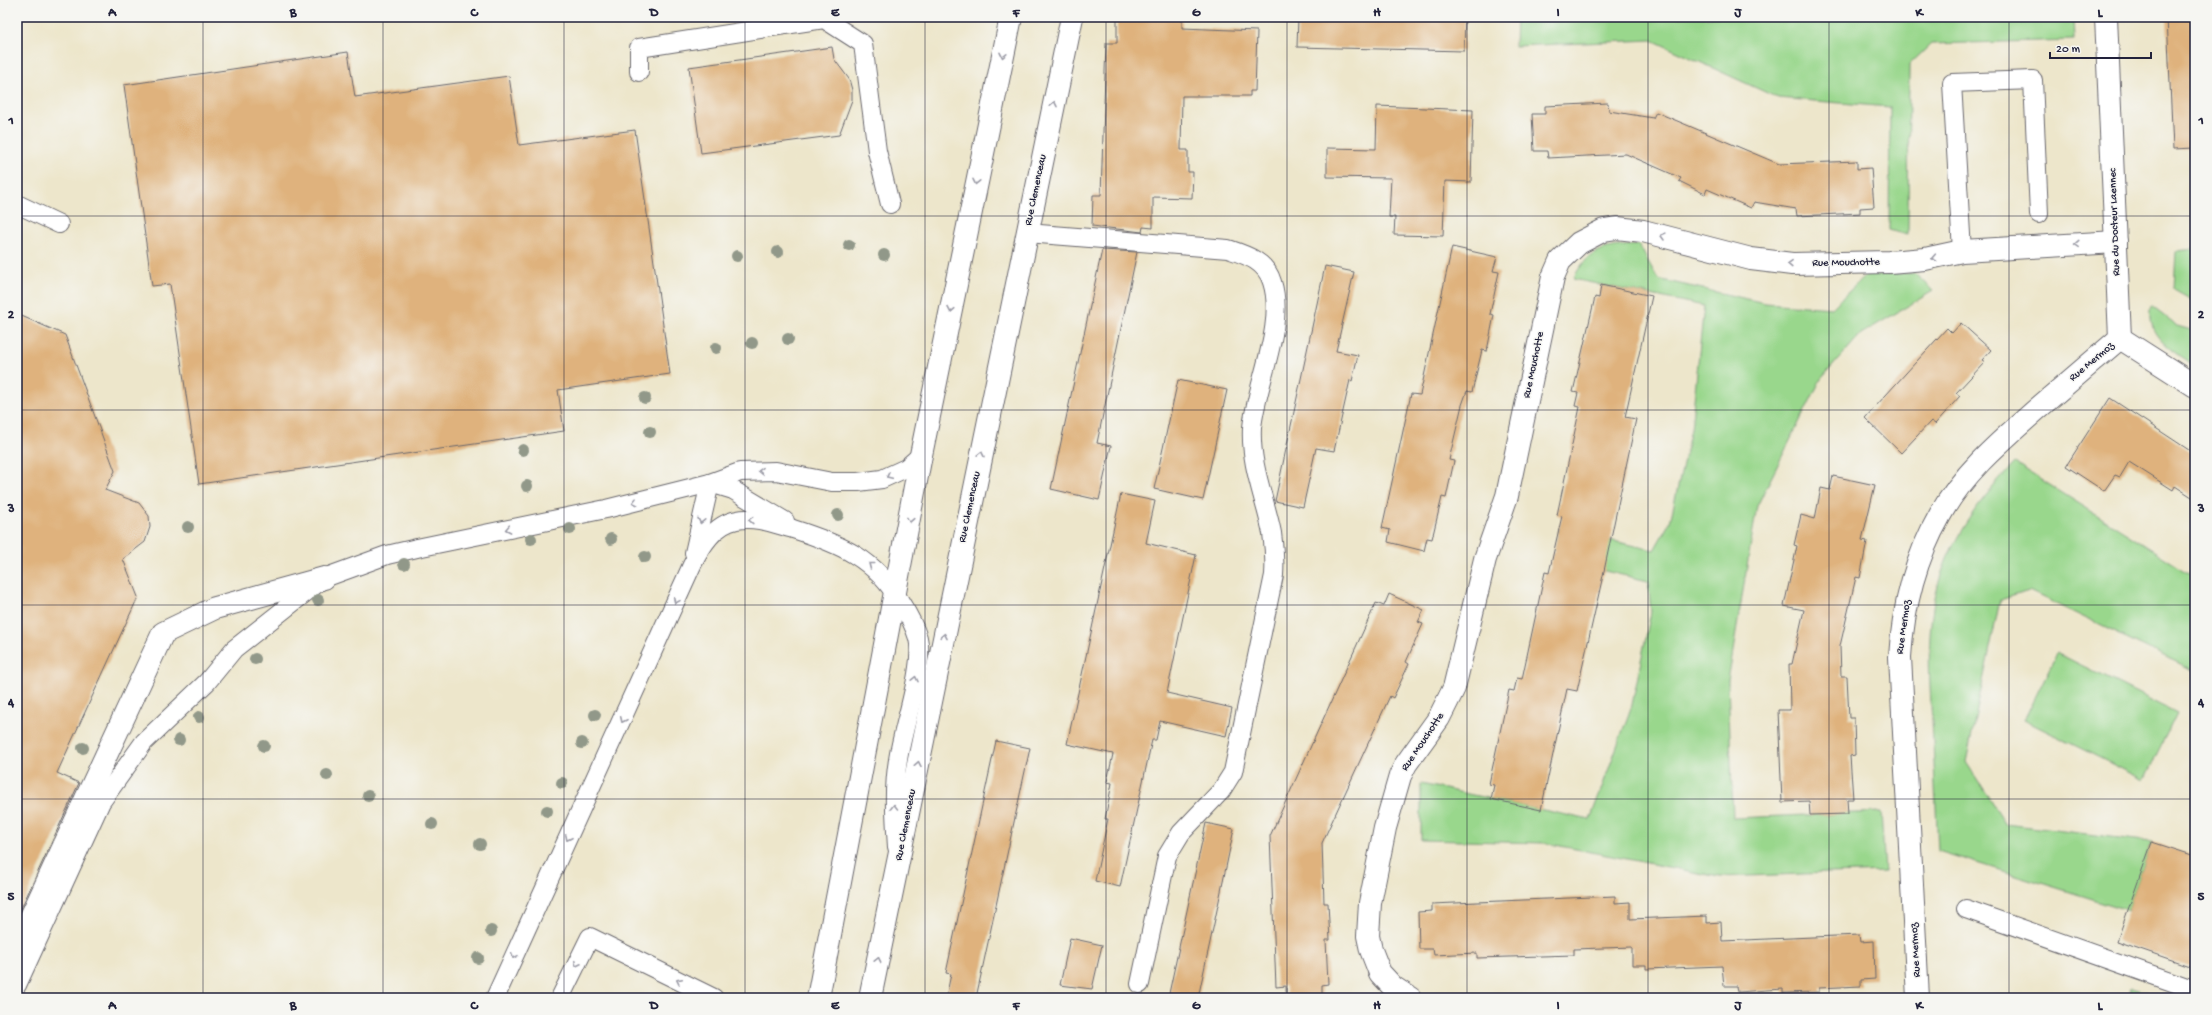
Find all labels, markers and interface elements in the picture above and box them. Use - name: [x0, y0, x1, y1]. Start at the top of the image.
- text: A: [107, 6, 117, 21]
- text: B: [289, 6, 298, 21]
- text: C: [469, 6, 479, 21]
- text: D: [649, 6, 659, 21]
- text: E: [831, 6, 840, 21]
- text: F: [1012, 6, 1021, 21]
- text: G: [1192, 6, 1201, 21]
- text: H: [1373, 6, 1381, 21]
- text: I: [1556, 6, 1560, 21]
- text: J: [1734, 6, 1743, 21]
- text: K: [1914, 6, 1924, 21]
- text: L: [2098, 6, 2104, 21]
- scale bar: [2050, 34, 2151, 60]
- text: 20 m: [2056, 43, 2081, 57]
- one-way arrow: [999, 52, 1008, 58]
- one-way arrow: [1049, 101, 1057, 108]
- text: 1: [7, 114, 14, 129]
- text: 1: [2197, 114, 2204, 129]
- street label: Rue Clemenceau: [1023, 153, 1049, 227]
- street label: Rue du Docteur Laennec: [2107, 167, 2123, 276]
- one-way arrow: [973, 179, 981, 186]
- one-way arrow: [1660, 232, 1667, 241]
- one-way arrow: [2074, 239, 2080, 248]
- one-way arrow: [1931, 253, 1937, 261]
- street label: Rue Mouchotte: [1812, 256, 1880, 270]
- one-way arrow: [1787, 259, 1793, 268]
- one-way arrow: [947, 307, 955, 313]
- text: 2: [8, 308, 15, 323]
- text: 2: [2198, 308, 2205, 323]
- street label: Rue Mouchotte: [1521, 330, 1547, 399]
- street label: Rue Mermoz: [2067, 339, 2118, 384]
- one-way arrow: [976, 451, 984, 457]
- one-way arrow: [758, 467, 764, 475]
- street label: Rue Clemenceau: [957, 470, 983, 544]
- one-way arrow: [885, 471, 893, 479]
- one-way arrow: [632, 497, 639, 506]
- text: 3: [7, 502, 15, 517]
- text: 3: [2197, 502, 2205, 517]
- one-way arrow: [748, 515, 754, 524]
- one-way arrow: [906, 517, 914, 523]
- one-way arrow: [697, 518, 705, 524]
- one-way arrow: [505, 525, 511, 533]
- one-way arrow: [868, 563, 875, 570]
- one-way arrow: [673, 597, 681, 605]
- street label: Rue Mermoz: [1894, 598, 1914, 655]
- one-way arrow: [939, 633, 947, 640]
- one-way arrow: [910, 676, 918, 683]
- text: 4: [7, 696, 15, 711]
- text: 4: [2197, 696, 2205, 711]
- street label: Rue Mouchotte: [1399, 710, 1447, 773]
- one-way arrow: [620, 716, 628, 723]
- one-way arrow: [913, 761, 921, 767]
- street label: Rue Clemenceau: [893, 788, 919, 862]
- one-way arrow: [890, 804, 898, 810]
- one-way arrow: [565, 833, 573, 841]
- text: 5: [8, 890, 15, 905]
- text: 5: [2198, 890, 2205, 905]
- street label: Rue Mermoz: [1909, 921, 1923, 978]
- one-way arrow: [511, 952, 519, 959]
- one-way arrow: [873, 957, 882, 963]
- one-way arrow: [574, 960, 582, 967]
- one-way arrow: [676, 978, 683, 986]
- text: A: [107, 999, 117, 1014]
- text: B: [289, 999, 298, 1014]
- text: C: [469, 999, 479, 1014]
- text: D: [649, 999, 659, 1014]
- text: E: [831, 999, 840, 1014]
- text: F: [1012, 999, 1021, 1014]
- text: G: [1192, 999, 1201, 1014]
- text: H: [1373, 999, 1381, 1014]
- text: I: [1556, 999, 1560, 1014]
- text: J: [1734, 999, 1743, 1014]
- text: K: [1914, 999, 1924, 1014]
- text: L: [2098, 999, 2104, 1014]

